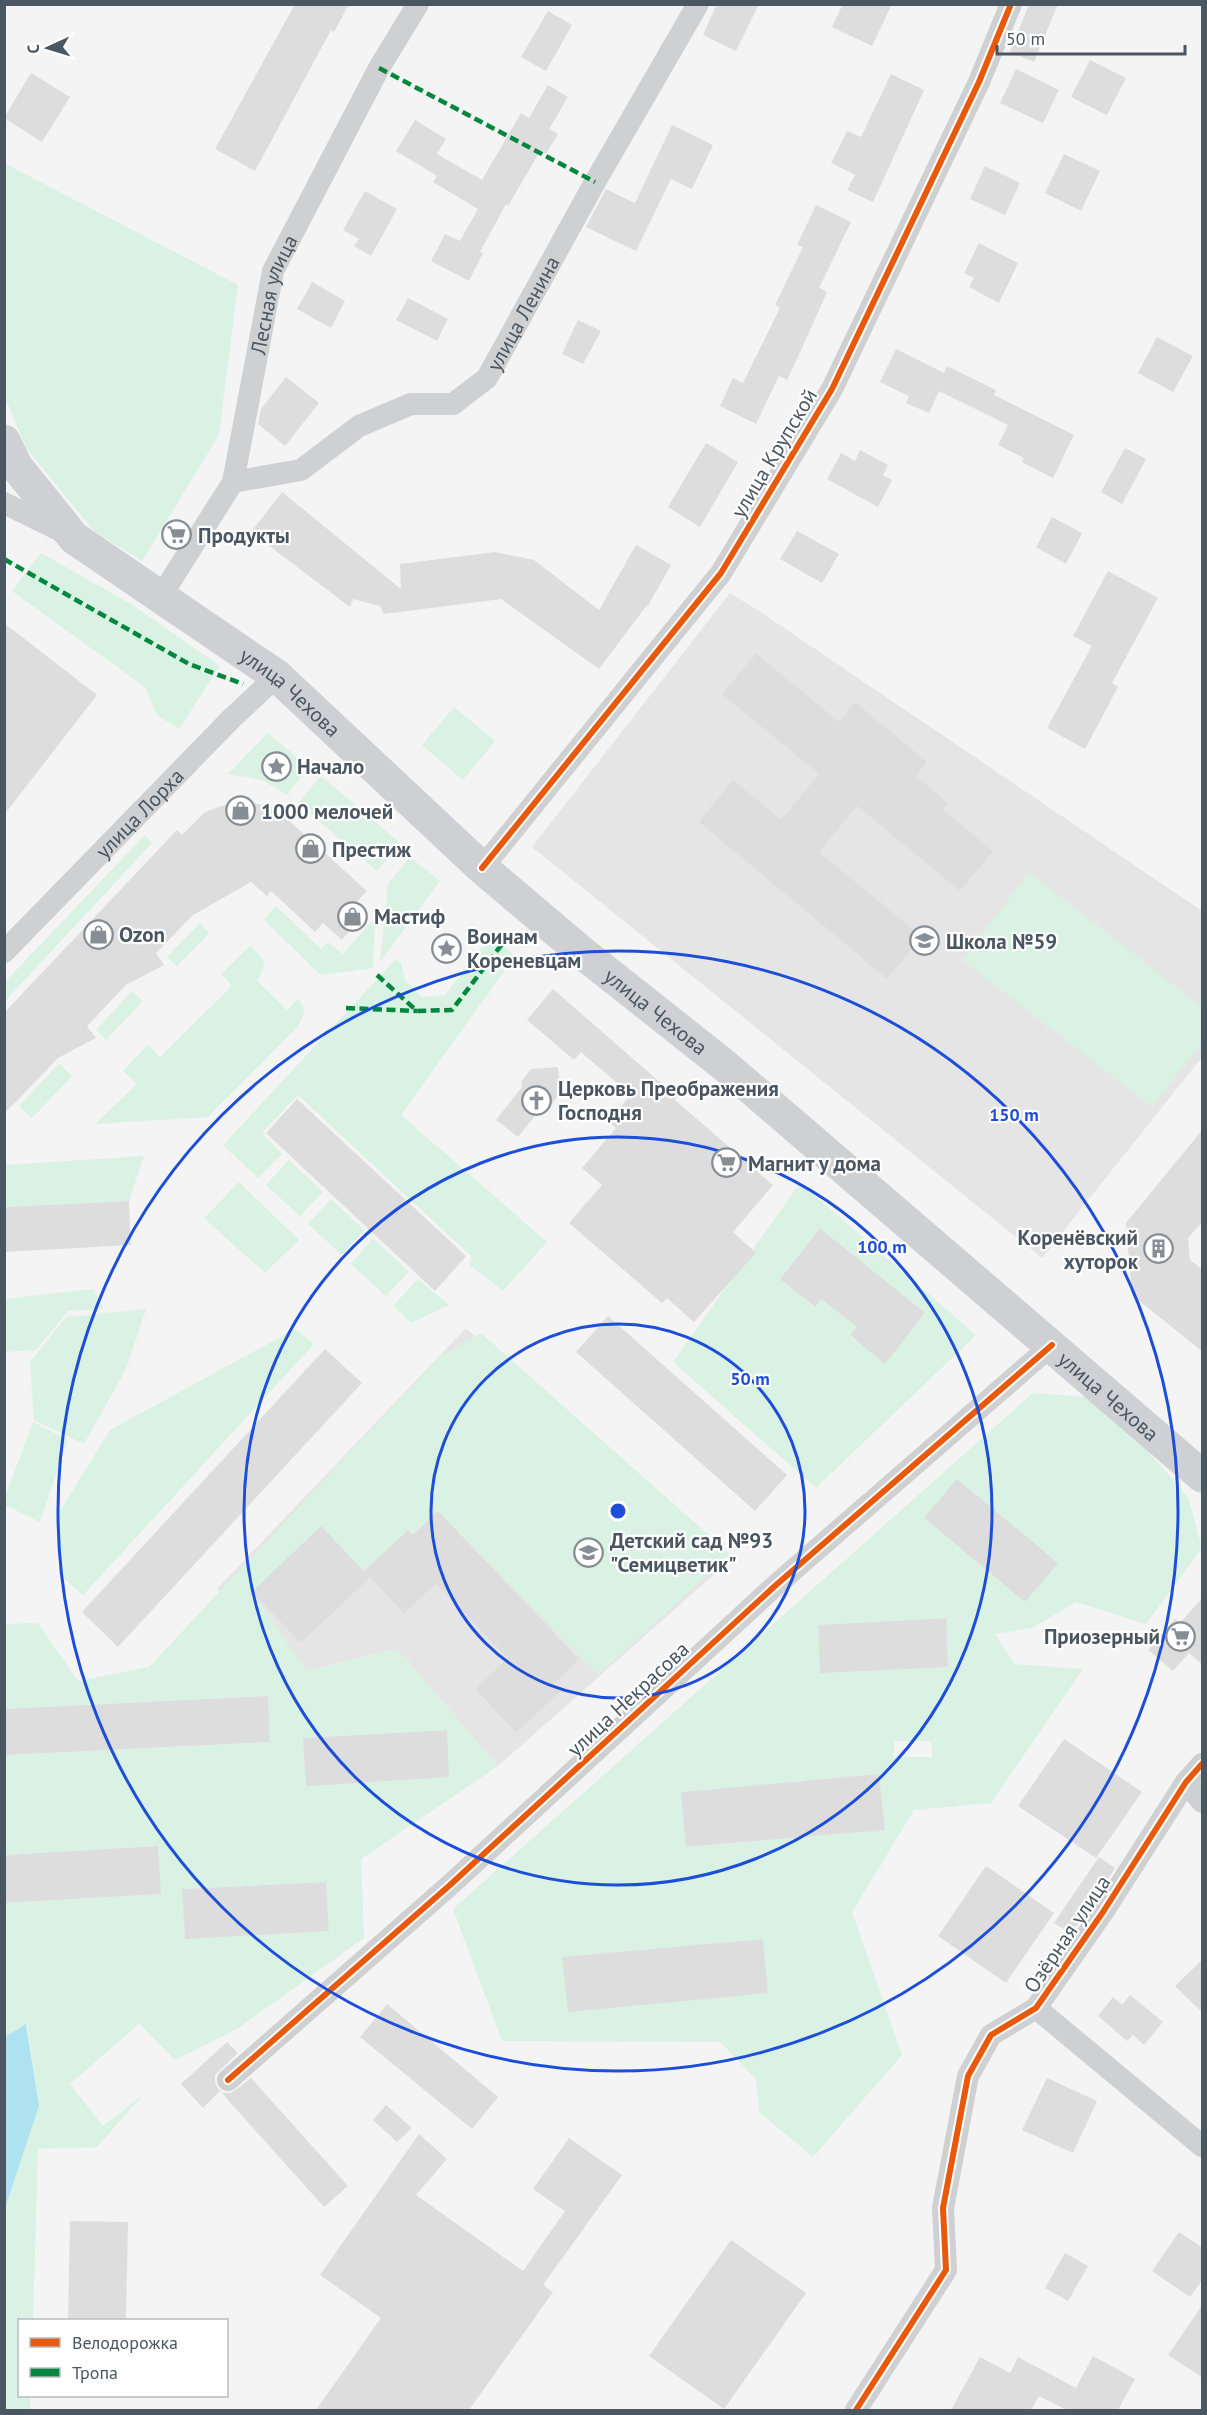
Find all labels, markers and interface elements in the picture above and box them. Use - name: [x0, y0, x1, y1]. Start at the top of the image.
- north arrow: [18, 18, 78, 78]
- scale bar: [997, 18, 1184, 56]
- text: 50 m: [1006, 27, 1045, 50]
- text: С: [23, 44, 43, 54]
- street label: Лесная улица: [244, 230, 303, 358]
- street label: улица Ленина: [480, 251, 565, 376]
- street label: улица Крупской: [725, 383, 823, 523]
- supermarket icon: Продукты: [161, 519, 193, 551]
- place label: Продукты: [198, 522, 290, 549]
- street label: улица Чехова: [235, 641, 347, 742]
- place icon: Начало: [260, 750, 292, 782]
- place label: Начало: [297, 753, 364, 780]
- street label: улица Лорха: [89, 762, 189, 864]
- shop icon: 1000 мелочей: [224, 795, 256, 827]
- place label: 1000 мелочей: [261, 798, 393, 825]
- shop icon: Престиж: [295, 833, 327, 865]
- place label: Престиж: [332, 836, 412, 863]
- shop icon: Мастиф: [337, 900, 369, 932]
- place label: Мастиф: [374, 903, 445, 930]
- shop icon: Ozon: [82, 918, 114, 950]
- place label: Ozon: [119, 921, 165, 948]
- place label: Воинам Кореневцам: [467, 923, 581, 974]
- school or university icon: Школа №59: [909, 925, 941, 957]
- place label: Школа №59: [946, 928, 1057, 955]
- place icon: Воинам Кореневцам: [430, 932, 462, 964]
- street label: улица Чехова: [599, 962, 713, 1060]
- place label: Церковь Преображения Господня: [558, 1075, 779, 1126]
- church icon: Церковь Преображения Господня: [521, 1084, 553, 1116]
- text: 150 m: [989, 1103, 1039, 1126]
- supermarket icon: Магнит у дома: [711, 1147, 743, 1179]
- place label: Магнит у дома: [748, 1150, 881, 1177]
- place label: Коренёвский хуторок: [1018, 1224, 1139, 1275]
- building icon: Коренёвский хуторок: [1143, 1233, 1175, 1265]
- text: 100 m: [857, 1235, 907, 1258]
- street label: улица Чехова: [1053, 1345, 1165, 1447]
- text: 50 m: [730, 1367, 770, 1390]
- centre of rings: [608, 1501, 628, 1521]
- place label: Детский сад №93 "Семицветик": [610, 1527, 773, 1578]
- school or university icon: Детский сад №93 "Семицветик": [573, 1536, 605, 1568]
- supermarket icon: Приозерный: [1165, 1620, 1197, 1652]
- place label: Приозерный: [1044, 1623, 1160, 1650]
- street label: улица Некрасова: [561, 1636, 695, 1762]
- street label: Озёрная улица: [1018, 1870, 1116, 1998]
- legend: [18, 2319, 228, 2397]
- text: Велодорожка: [72, 2331, 178, 2354]
- text: Тропа: [72, 2361, 118, 2384]

